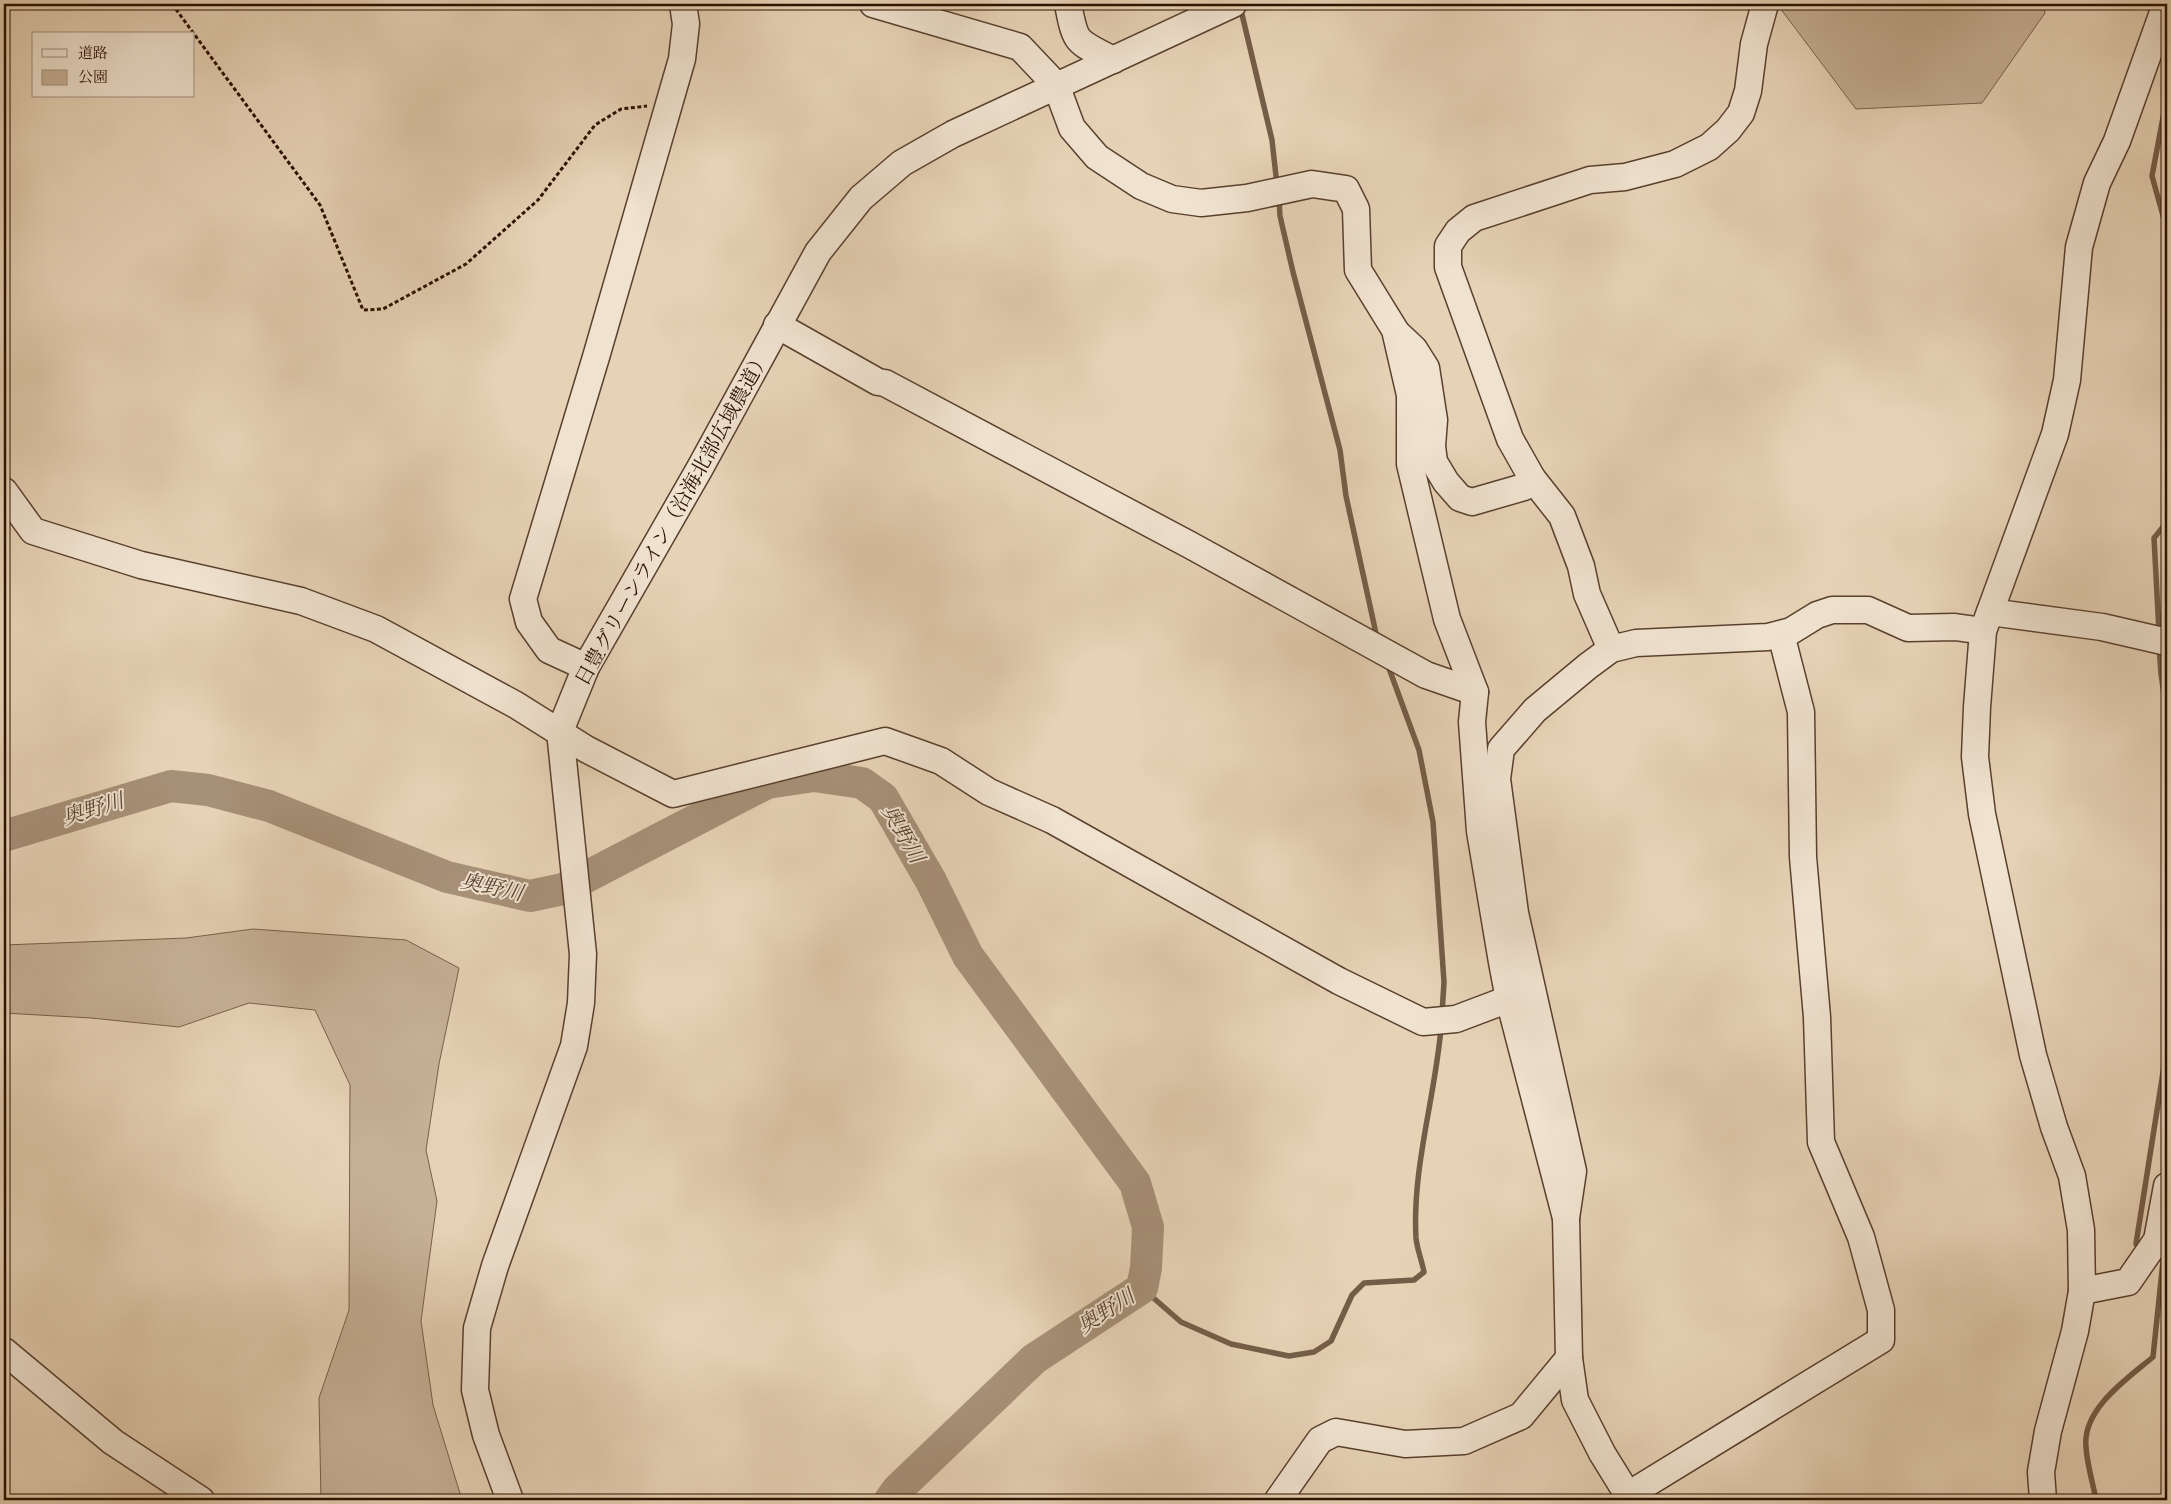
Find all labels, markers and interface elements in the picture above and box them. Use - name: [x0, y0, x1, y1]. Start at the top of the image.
- legend: [32, 32, 195, 98]
- text: 道路: [78, 43, 108, 63]
- text: 公園: [78, 67, 108, 87]
- street label: 日豊グリーンライン（沿海北部広域農道）: [569, 346, 776, 691]
- water label: 奥野川: [59, 786, 129, 832]
- water label: 奥野川: [875, 800, 932, 870]
- water label: 奥野川: [458, 867, 528, 908]
- water label: 奥野川: [1072, 1281, 1142, 1340]

